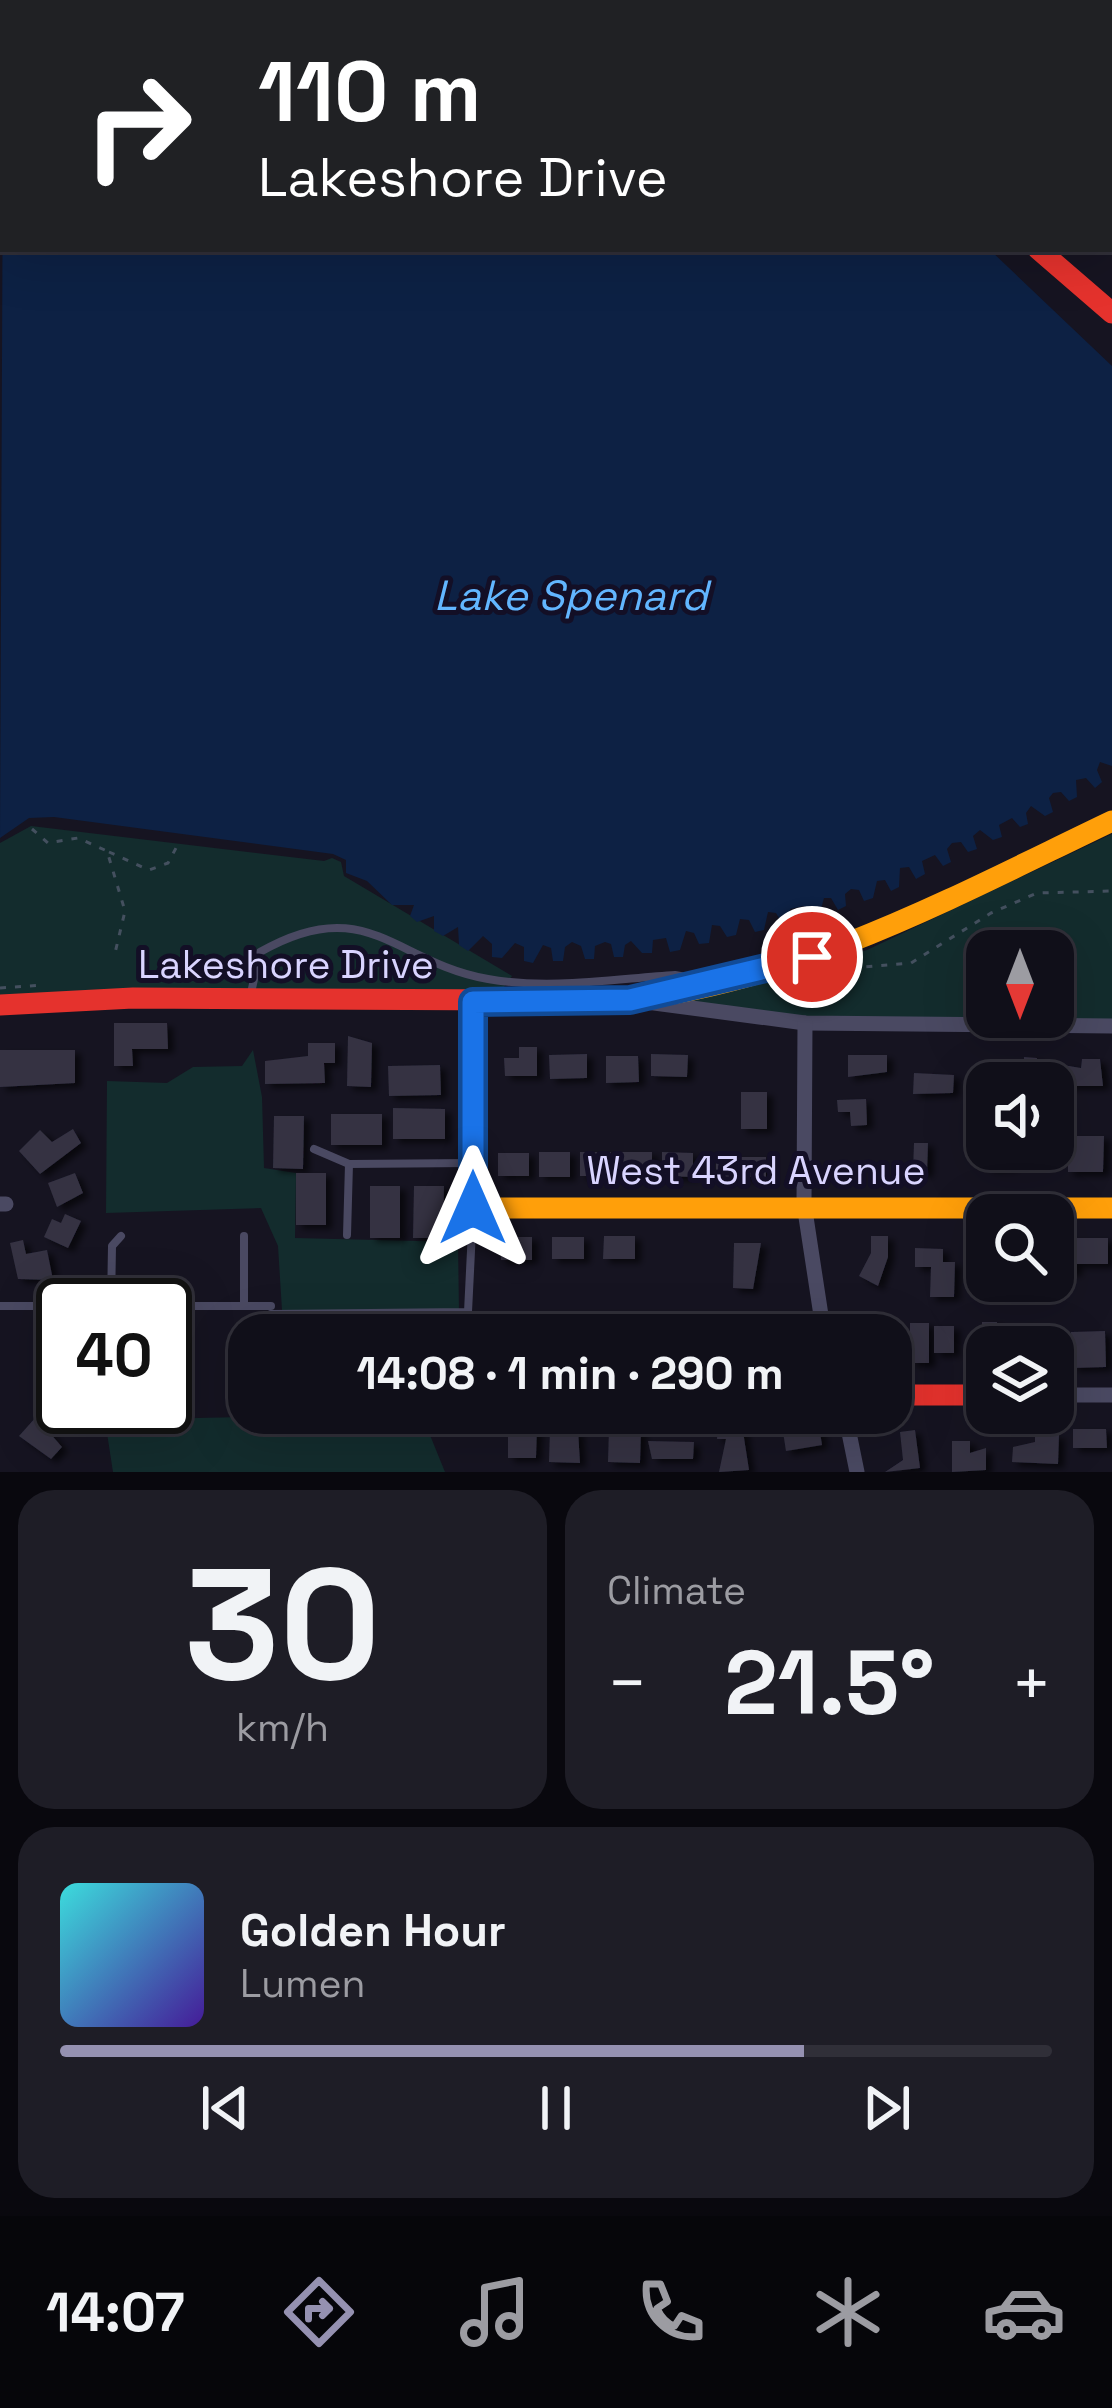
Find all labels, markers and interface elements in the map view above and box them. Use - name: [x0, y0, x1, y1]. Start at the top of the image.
- text: 110 m: [258, 38, 481, 146]
- icon: right: [60, 48, 216, 204]
- text: Lakeshore Drive: [258, 143, 668, 212]
- water label: Lake Spenard: [434, 569, 712, 622]
- pin: [761, 906, 863, 1008]
- icon: arrive: [779, 924, 845, 990]
- north arrow: [966, 930, 1074, 1038]
- map controls: [966, 930, 1074, 1434]
- street label: Lakeshore Drive: [138, 940, 434, 989]
- button: sound: [966, 1062, 1074, 1170]
- position arrow: [410, 1145, 536, 1271]
- street label: West 43rd Avenue: [586, 1146, 926, 1195]
- button: search: [966, 1194, 1074, 1302]
- speed limit sign: 40: [36, 1278, 192, 1434]
- button: layers: [966, 1326, 1074, 1434]
- text: 14:08 · 1 min · 290 m: [356, 1345, 784, 1402]
- text: 30: [185, 1525, 380, 1725]
- text: Climate: [607, 1566, 746, 1615]
- text: 21.5°: [724, 1625, 935, 1740]
- text: −: [607, 1641, 648, 1725]
- text: +: [1011, 1641, 1052, 1725]
- text: km/h: [236, 1703, 329, 1752]
- text: Golden Hour: [240, 1902, 506, 1959]
- text: Lumen: [240, 1959, 366, 2008]
- icon: previous: [192, 2075, 258, 2141]
- icon: pause: [523, 2075, 589, 2141]
- icon: next: [854, 2075, 920, 2141]
- icon: directions: [277, 2270, 361, 2354]
- icon: music: [453, 2270, 537, 2354]
- icon: phone: [629, 2270, 713, 2354]
- icon: climate: [806, 2270, 890, 2354]
- icon: car: [982, 2270, 1066, 2354]
- text: 14:07: [46, 2278, 185, 2347]

